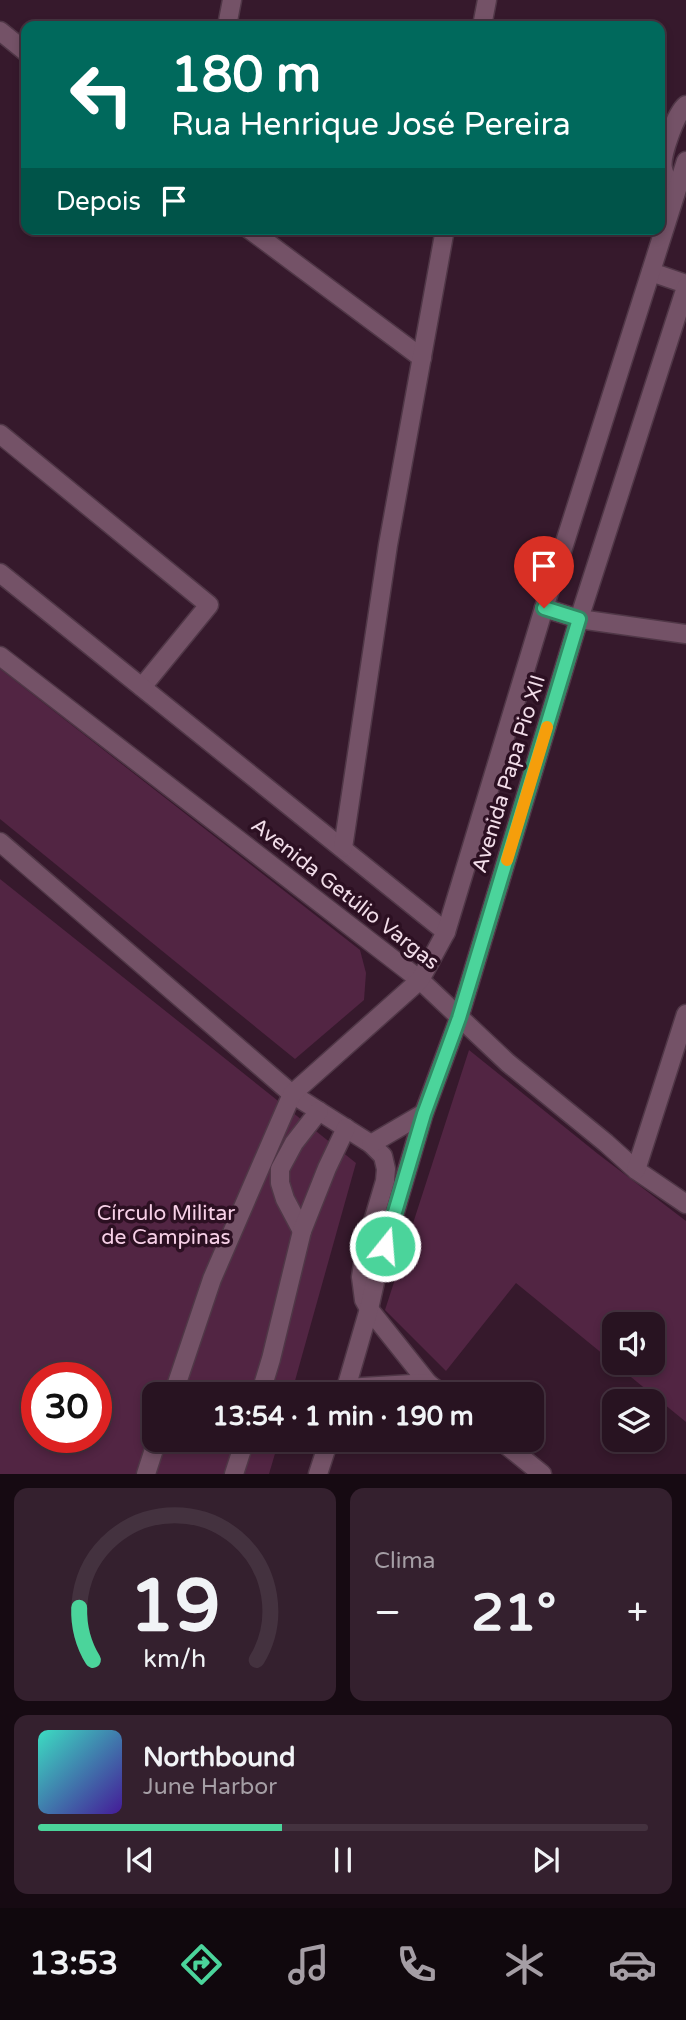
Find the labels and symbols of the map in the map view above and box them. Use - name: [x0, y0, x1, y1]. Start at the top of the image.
- pin: [514, 536, 574, 608]
- street label: Avenida Papa Pio XII: [467, 672, 551, 876]
- street label: Avenida Getúlio Vargas: [246, 813, 444, 975]
- park label: Círculo Militar de Campinas: [97, 1201, 235, 1250]
- position arrow: [348, 1209, 422, 1283]
- speed limit sign: 30: [21, 1362, 112, 1453]

